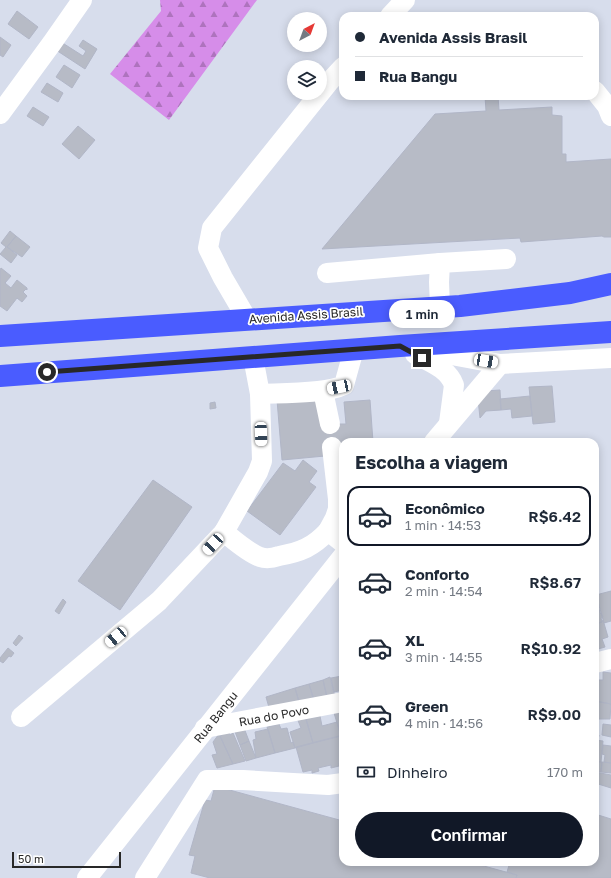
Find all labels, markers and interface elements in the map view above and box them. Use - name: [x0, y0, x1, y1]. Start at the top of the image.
- north arrow: [287, 12, 327, 52]
- map controls: [287, 12, 327, 100]
- text: Avenida Assis Brasil: [379, 28, 527, 46]
- button: layers: [287, 60, 327, 100]
- text: Rua Bangu: [379, 67, 457, 85]
- callout: 1 min: [389, 300, 455, 328]
- street label: Avenida Assis Brasil: [248, 304, 364, 326]
- text: 1 min: [406, 306, 438, 322]
- route end: [413, 349, 431, 367]
- car: [473, 353, 499, 369]
- route start: [38, 363, 56, 381]
- car: [326, 379, 352, 395]
- car: [255, 422, 267, 446]
- text: Escolha a viagem: [355, 451, 508, 473]
- icon: car: [357, 498, 393, 534]
- text: Econômico: [405, 499, 485, 517]
- text: R$6.42: [528, 507, 581, 525]
- text: 1 min · 14:53: [405, 517, 481, 533]
- car: [200, 531, 226, 557]
- icon: car: [357, 564, 393, 600]
- text: Conforto: [405, 565, 469, 583]
- text: R$8.67: [529, 573, 581, 591]
- text: 2 min · 14:54: [405, 583, 483, 599]
- car: [103, 625, 129, 649]
- icon: car: [357, 630, 393, 666]
- text: XL: [405, 631, 424, 649]
- text: R$10.92: [521, 639, 581, 657]
- text: 3 min · 14:55: [405, 649, 482, 665]
- street label: Rua Bangu: [190, 688, 240, 746]
- icon: car: [357, 696, 393, 732]
- text: Green: [405, 697, 448, 715]
- street label: Rua do Povo: [238, 701, 310, 729]
- text: R$9.00: [528, 705, 581, 723]
- text: 4 min · 14:56: [405, 715, 483, 731]
- icon: cash: [355, 761, 377, 783]
- text: Dinheiro: [387, 763, 447, 781]
- text: 170 m: [547, 764, 583, 780]
- button: Confirmar: [355, 812, 583, 858]
- scale bar: [12, 850, 121, 869]
- text: 50 m: [18, 852, 44, 865]

